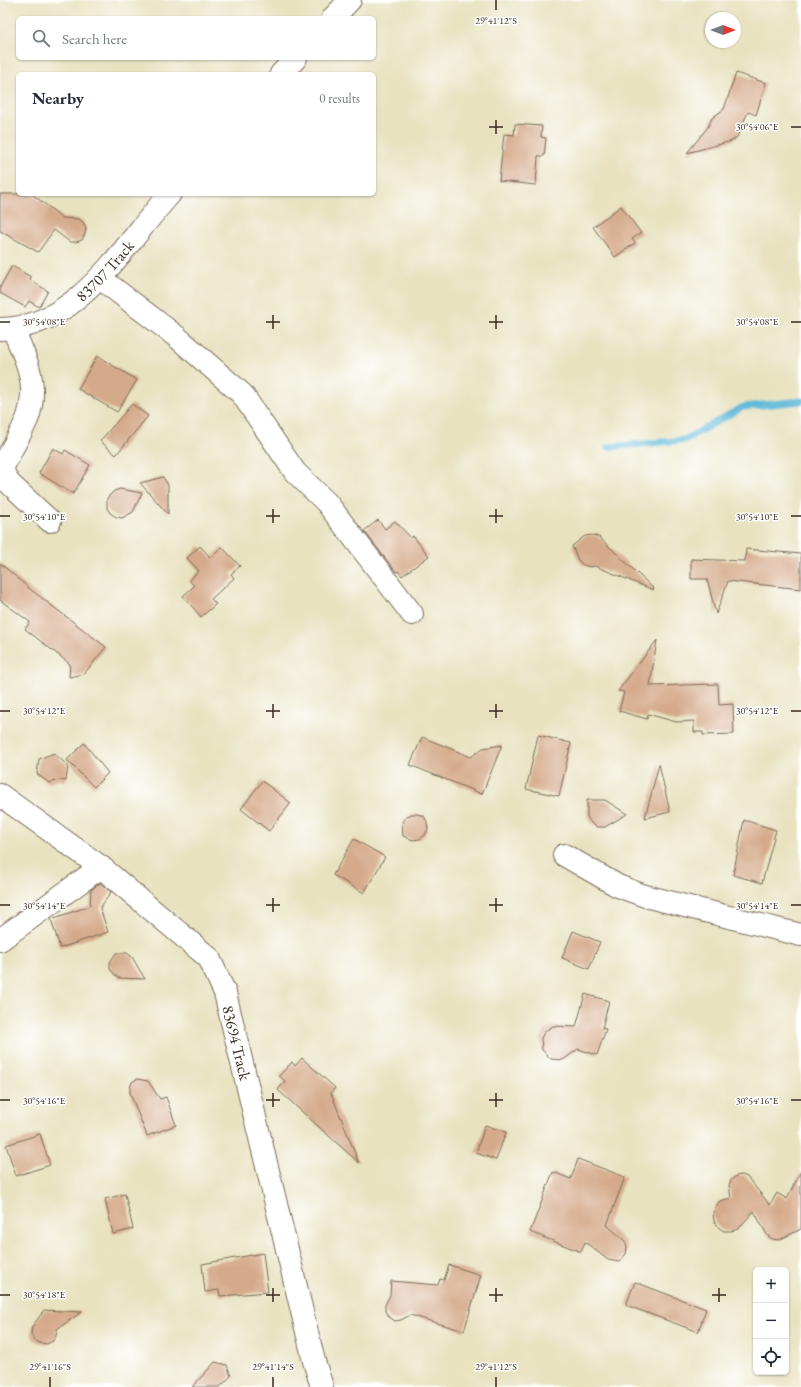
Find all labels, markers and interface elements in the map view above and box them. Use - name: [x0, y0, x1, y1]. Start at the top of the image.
- north arrow: [705, 12, 741, 48]
- text: 29°41'12"S: [475, 14, 517, 27]
- search box: [16, 16, 376, 60]
- icon: search: [30, 27, 52, 49]
- text: Search here: [62, 29, 127, 48]
- text: Nearby: [32, 87, 84, 109]
- text: 0 results: [319, 90, 360, 107]
- text: 30°54'06"E: [736, 120, 779, 133]
- street label: 83707 Track: [71, 235, 139, 306]
- text: 30°54'08"E: [23, 315, 66, 328]
- text: 30°54'08"E: [736, 315, 779, 328]
- text: 30°54'10"E: [23, 510, 66, 523]
- text: 30°54'10"E: [736, 510, 779, 523]
- text: 30°54'12"E: [23, 704, 66, 717]
- text: 30°54'12"E: [736, 704, 779, 717]
- text: 30°54'14"E: [23, 899, 66, 912]
- text: 30°54'14"E: [736, 899, 779, 912]
- street label: 83694 Track: [218, 1003, 256, 1083]
- text: 30°54'16"E: [23, 1094, 66, 1107]
- text: 30°54'16"E: [736, 1094, 779, 1107]
- map controls: [753, 1267, 789, 1375]
- button: +: [753, 1267, 789, 1303]
- text: 30°54'18"E: [23, 1288, 66, 1301]
- button: −: [753, 1303, 789, 1339]
- button: locate: [753, 1339, 789, 1375]
- text: 29°41'16"S: [29, 1360, 71, 1373]
- text: 29°41'14"S: [252, 1360, 294, 1373]
- text: 29°41'12"S: [475, 1360, 517, 1373]

